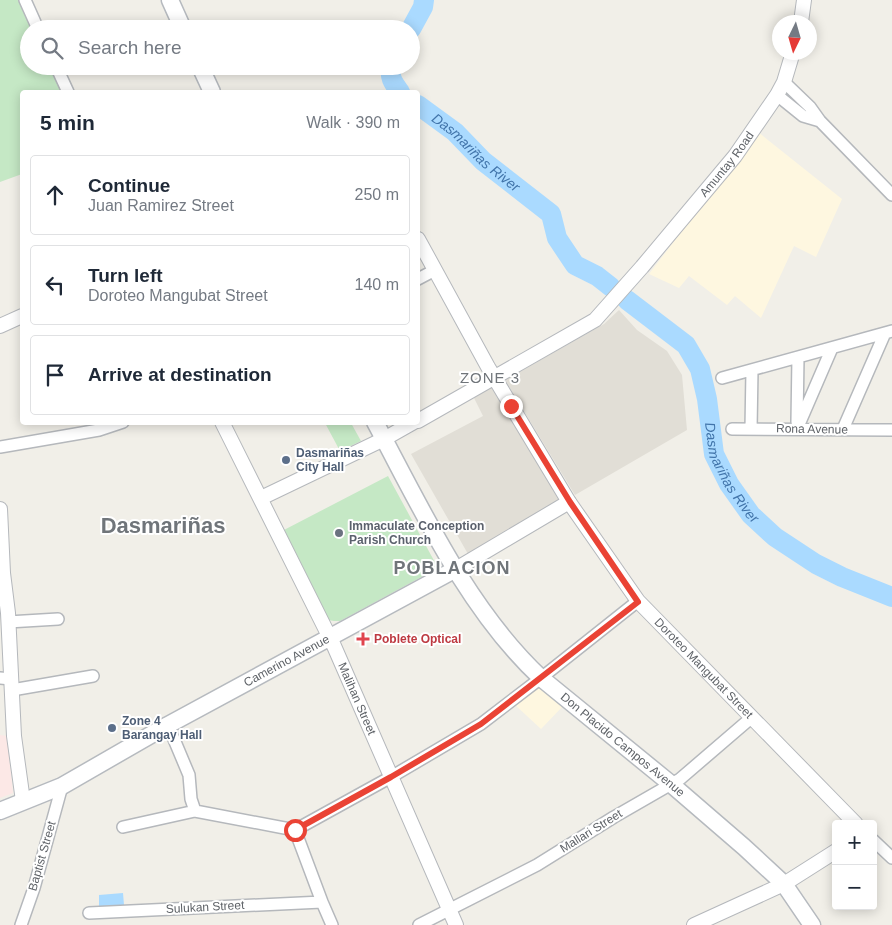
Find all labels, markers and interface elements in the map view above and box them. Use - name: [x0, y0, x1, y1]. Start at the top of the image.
- north arrow: [772, 15, 817, 60]
- search box: [20, 20, 420, 75]
- icon: search: [38, 34, 66, 62]
- text: Search here: [78, 37, 182, 58]
- water label: Dasmariñas River: [429, 110, 524, 196]
- text: 5 min: [40, 111, 95, 134]
- text: Walk · 390 m: [306, 114, 400, 131]
- street label: Amuntay Road: [697, 129, 757, 200]
- text: Continue: [88, 175, 170, 196]
- icon: ahead: [41, 181, 69, 209]
- text: 250 m: [355, 186, 399, 203]
- text: Juan Ramirez Street: [88, 197, 234, 214]
- text: Turn left: [88, 265, 163, 286]
- icon: left: [41, 271, 69, 299]
- text: 140 m: [355, 276, 399, 293]
- text: Doroteo Mangubat Street: [88, 287, 268, 304]
- icon: arrive: [41, 361, 69, 389]
- text: Arrive at destination: [88, 364, 272, 385]
- district label: ZONE 3: [460, 369, 520, 386]
- route end: [500, 395, 523, 418]
- water label: Dasmariñas River: [702, 421, 763, 527]
- street label: Rona Avenue: [776, 421, 848, 437]
- place label: Dasmariñas City Hall: [296, 446, 364, 474]
- marker: Dasmariñas City Hall: [280, 454, 292, 466]
- district label: Dasmariñas: [101, 513, 225, 538]
- place label: Immaculate Conception Parish Church: [349, 519, 484, 547]
- marker: Immaculate Conception Parish Church: [333, 527, 345, 539]
- district label: POBLACION: [394, 558, 511, 578]
- street label: Doroteo Mangubat Street: [652, 615, 756, 722]
- street label: Camerino Avenue: [241, 632, 332, 690]
- marker: Poblete Optical: [356, 632, 370, 646]
- place label: Poblete Optical: [374, 632, 461, 646]
- street label: Malihan Street: [335, 660, 379, 738]
- street label: Don Placido Campos Avenue: [558, 690, 688, 800]
- place label: Zone 4 Barangay Hall: [122, 714, 202, 742]
- marker: Zone 4 Barangay Hall: [106, 722, 118, 734]
- street label: Mallari Street: [557, 806, 625, 856]
- street label: Baptist Street: [25, 819, 59, 893]
- route start: [284, 819, 307, 842]
- map controls: [832, 820, 877, 910]
- button: +: [832, 820, 877, 865]
- button: −: [832, 865, 877, 910]
- street label: Sulukan Street: [165, 898, 245, 916]

